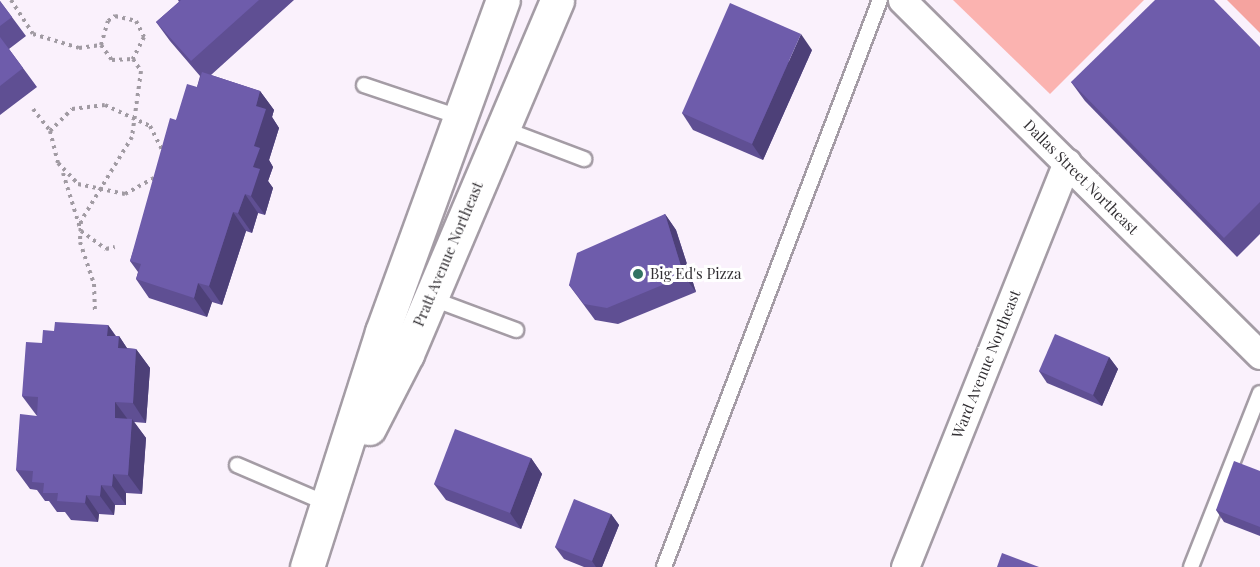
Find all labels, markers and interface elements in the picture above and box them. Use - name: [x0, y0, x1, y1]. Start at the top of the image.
- street label: Dallas Street Northeast: [1020, 116, 1142, 238]
- street label: Pratt Avenue Northeast: [409, 179, 487, 329]
- place label: Big Ed's Pizza: [650, 265, 741, 283]
- marker: Big Ed's Pizza: [631, 267, 645, 281]
- street label: Ward Avenue Northeast: [948, 287, 1024, 441]

